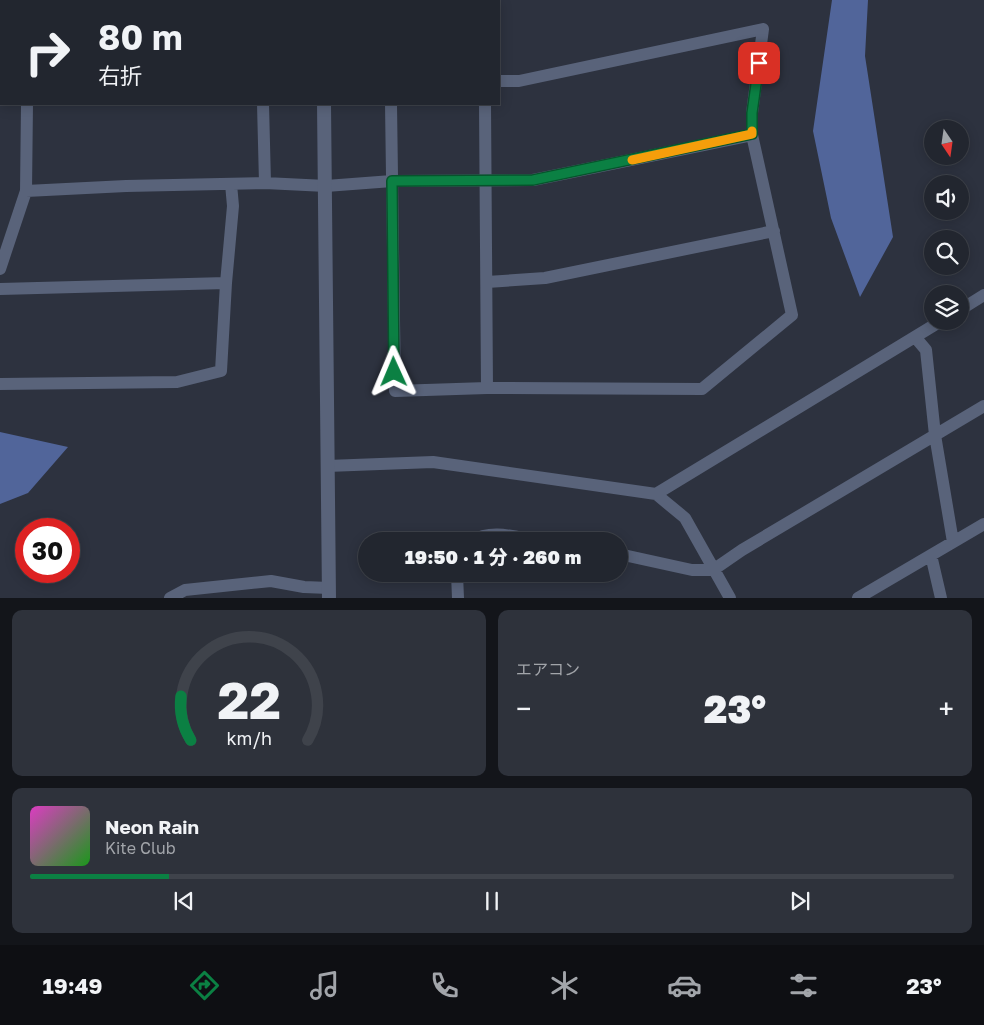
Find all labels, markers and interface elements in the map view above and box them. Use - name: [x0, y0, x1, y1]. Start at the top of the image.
- text: 80 m: [98, 16, 183, 58]
- icon: right: [15, 20, 80, 85]
- pin: [738, 42, 780, 84]
- icon: arrive: [745, 49, 773, 77]
- text: 右折: [98, 62, 142, 89]
- north arrow: [924, 120, 969, 165]
- map controls: [924, 120, 969, 330]
- button: sound: [924, 175, 969, 220]
- button: search: [924, 230, 969, 275]
- button: layers: [924, 285, 969, 330]
- position arrow: [367, 345, 419, 397]
- speed limit sign: 30: [15, 518, 80, 583]
- text: 19:50 · 1 分 · 260 m: [405, 545, 581, 568]
- text: エアコン: [516, 659, 580, 679]
- text: 22: [217, 668, 281, 730]
- text: 23°: [704, 686, 766, 731]
- text: −: [516, 692, 531, 725]
- text: +: [939, 692, 954, 725]
- text: km/h: [226, 727, 272, 749]
- text: Neon Rain: [105, 815, 199, 838]
- text: Kite Club: [105, 838, 176, 858]
- icon: previous: [170, 887, 198, 915]
- icon: pause: [478, 887, 506, 915]
- icon: next: [786, 887, 814, 915]
- icon: directions: [187, 968, 222, 1003]
- icon: music: [307, 968, 342, 1003]
- icon: phone: [427, 968, 462, 1003]
- icon: climate: [547, 968, 582, 1003]
- icon: car: [667, 968, 702, 1003]
- icon: filters: [786, 968, 821, 1003]
- text: 19:49: [42, 972, 102, 999]
- text: 23°: [906, 972, 942, 999]

